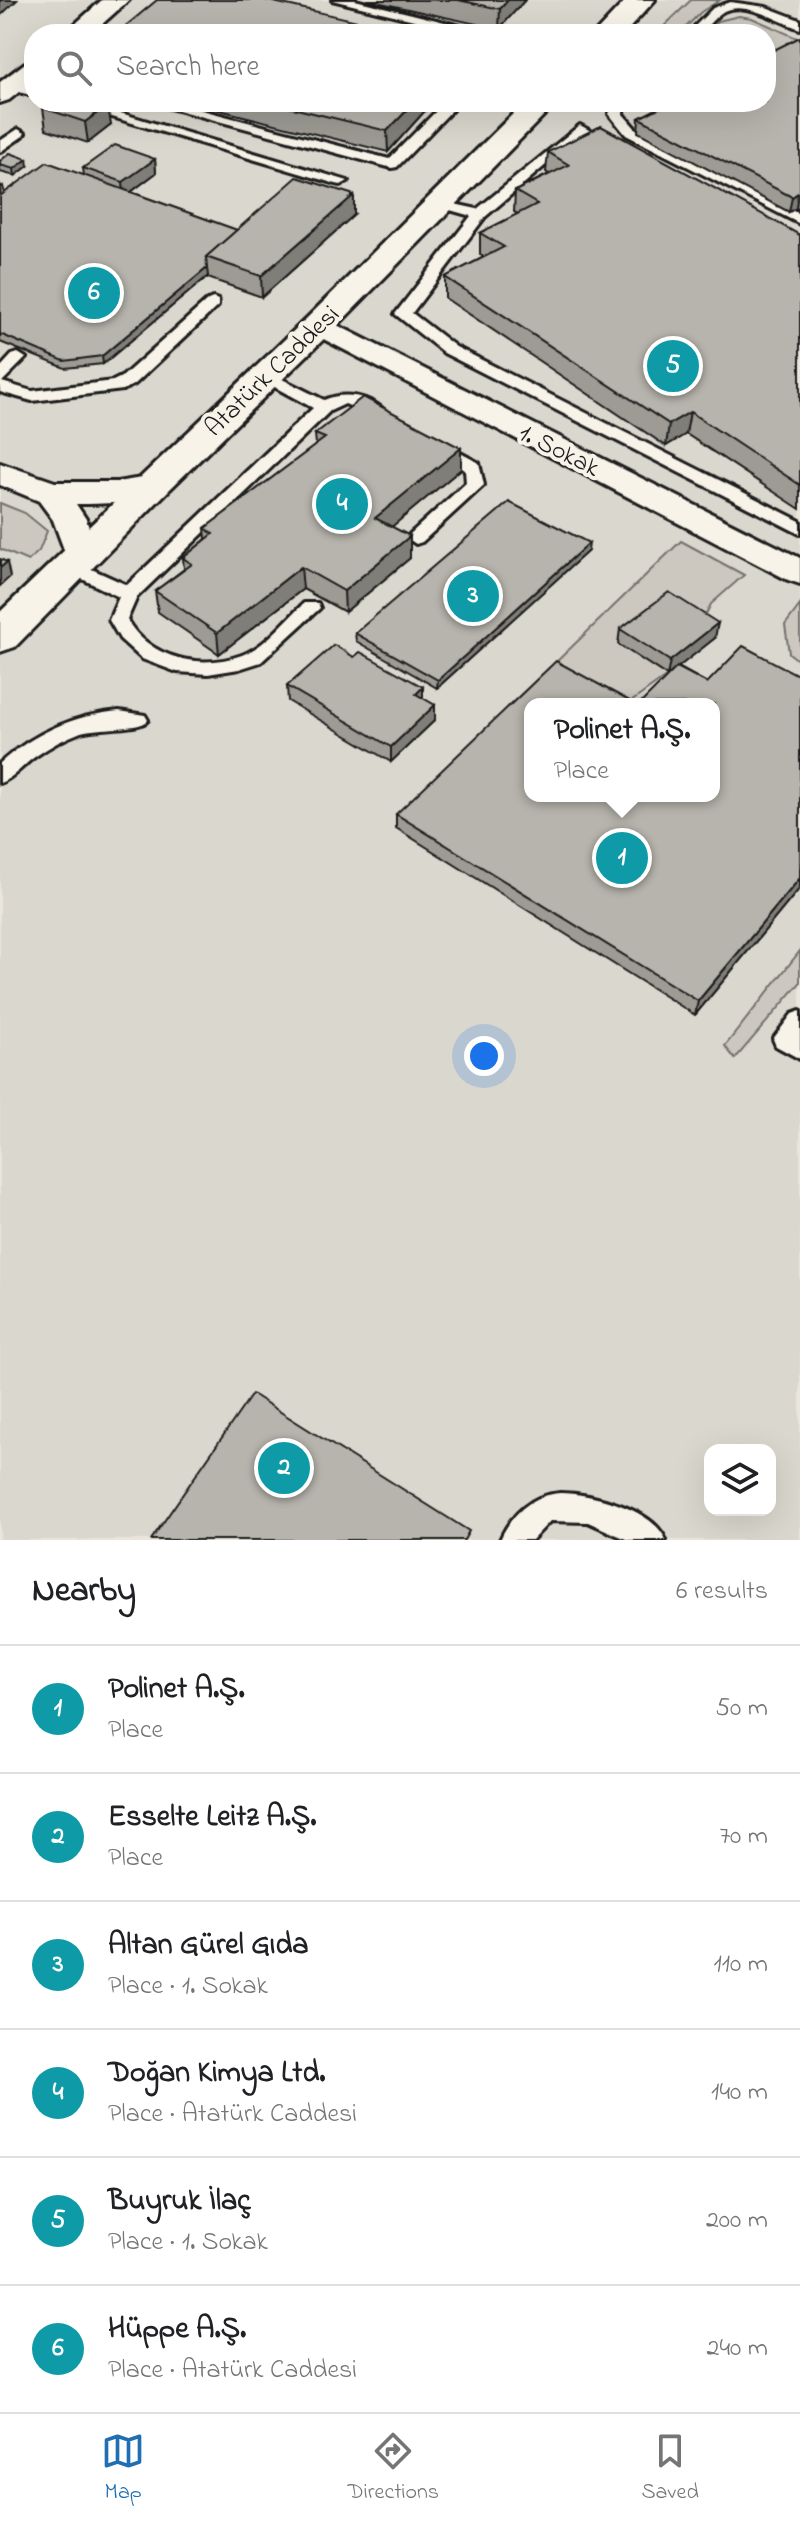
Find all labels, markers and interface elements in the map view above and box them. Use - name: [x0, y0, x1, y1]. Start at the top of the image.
- search box: [24, 24, 776, 112]
- icon: search: [52, 46, 96, 90]
- text: Search here: [116, 46, 260, 90]
- pin: 6: [68, 263, 120, 323]
- street label: Atatürk Caddesi: [197, 298, 349, 447]
- pin: 5: [647, 336, 699, 396]
- street label: 1. Sokak: [512, 415, 606, 488]
- pin: 4: [316, 474, 368, 534]
- pin: 3: [447, 566, 499, 626]
- popup: [524, 698, 720, 802]
- text: Polinet A.Ş.: [554, 709, 690, 753]
- text: Place: [554, 753, 609, 791]
- pin: 1: [596, 828, 648, 888]
- your location: [464, 1036, 504, 1076]
- pin: 2: [258, 1438, 310, 1498]
- map controls: [704, 1444, 776, 1516]
- button: layers: [704, 1444, 776, 1516]
- text: Nearby: [32, 1567, 136, 1617]
- text: 6 results: [676, 1573, 768, 1611]
- text: Polinet A.Ş.: [108, 1668, 245, 1712]
- text: 1: [54, 1690, 62, 1728]
- text: 50 m: [715, 1690, 768, 1728]
- text: Place: [108, 1712, 163, 1750]
- text: Esselte Leitz A.Ş.: [108, 1796, 316, 1840]
- text: 2: [52, 1818, 64, 1856]
- text: 70 m: [719, 1818, 768, 1856]
- text: Place: [108, 1840, 163, 1878]
- text: Altan Gürel Gıda: [108, 1924, 309, 1968]
- text: 3: [53, 1946, 63, 1984]
- text: 110 m: [714, 1946, 768, 1984]
- text: Place · 1. Sokak: [108, 1968, 268, 2006]
- text: Doğan Kimya Ltd.: [108, 2052, 325, 2096]
- text: 4: [53, 2074, 63, 2112]
- text: 140 m: [711, 2074, 768, 2112]
- text: Place · Atatürk Caddesi: [108, 2096, 357, 2134]
- text: Buyruk İlaç: [108, 2180, 251, 2224]
- text: 5: [51, 2202, 65, 2240]
- text: 200 m: [706, 2202, 768, 2240]
- text: Place · 1. Sokak: [108, 2224, 268, 2262]
- text: Hüppe A.Ş.: [108, 2308, 246, 2352]
- text: 6: [52, 2330, 64, 2368]
- text: 240 m: [706, 2330, 768, 2368]
- text: Place · Atatürk Caddesi: [108, 2352, 357, 2390]
- tab: Map: [101, 2429, 145, 2509]
- tab: Directions: [348, 2429, 439, 2509]
- tab: Saved: [641, 2429, 699, 2509]

